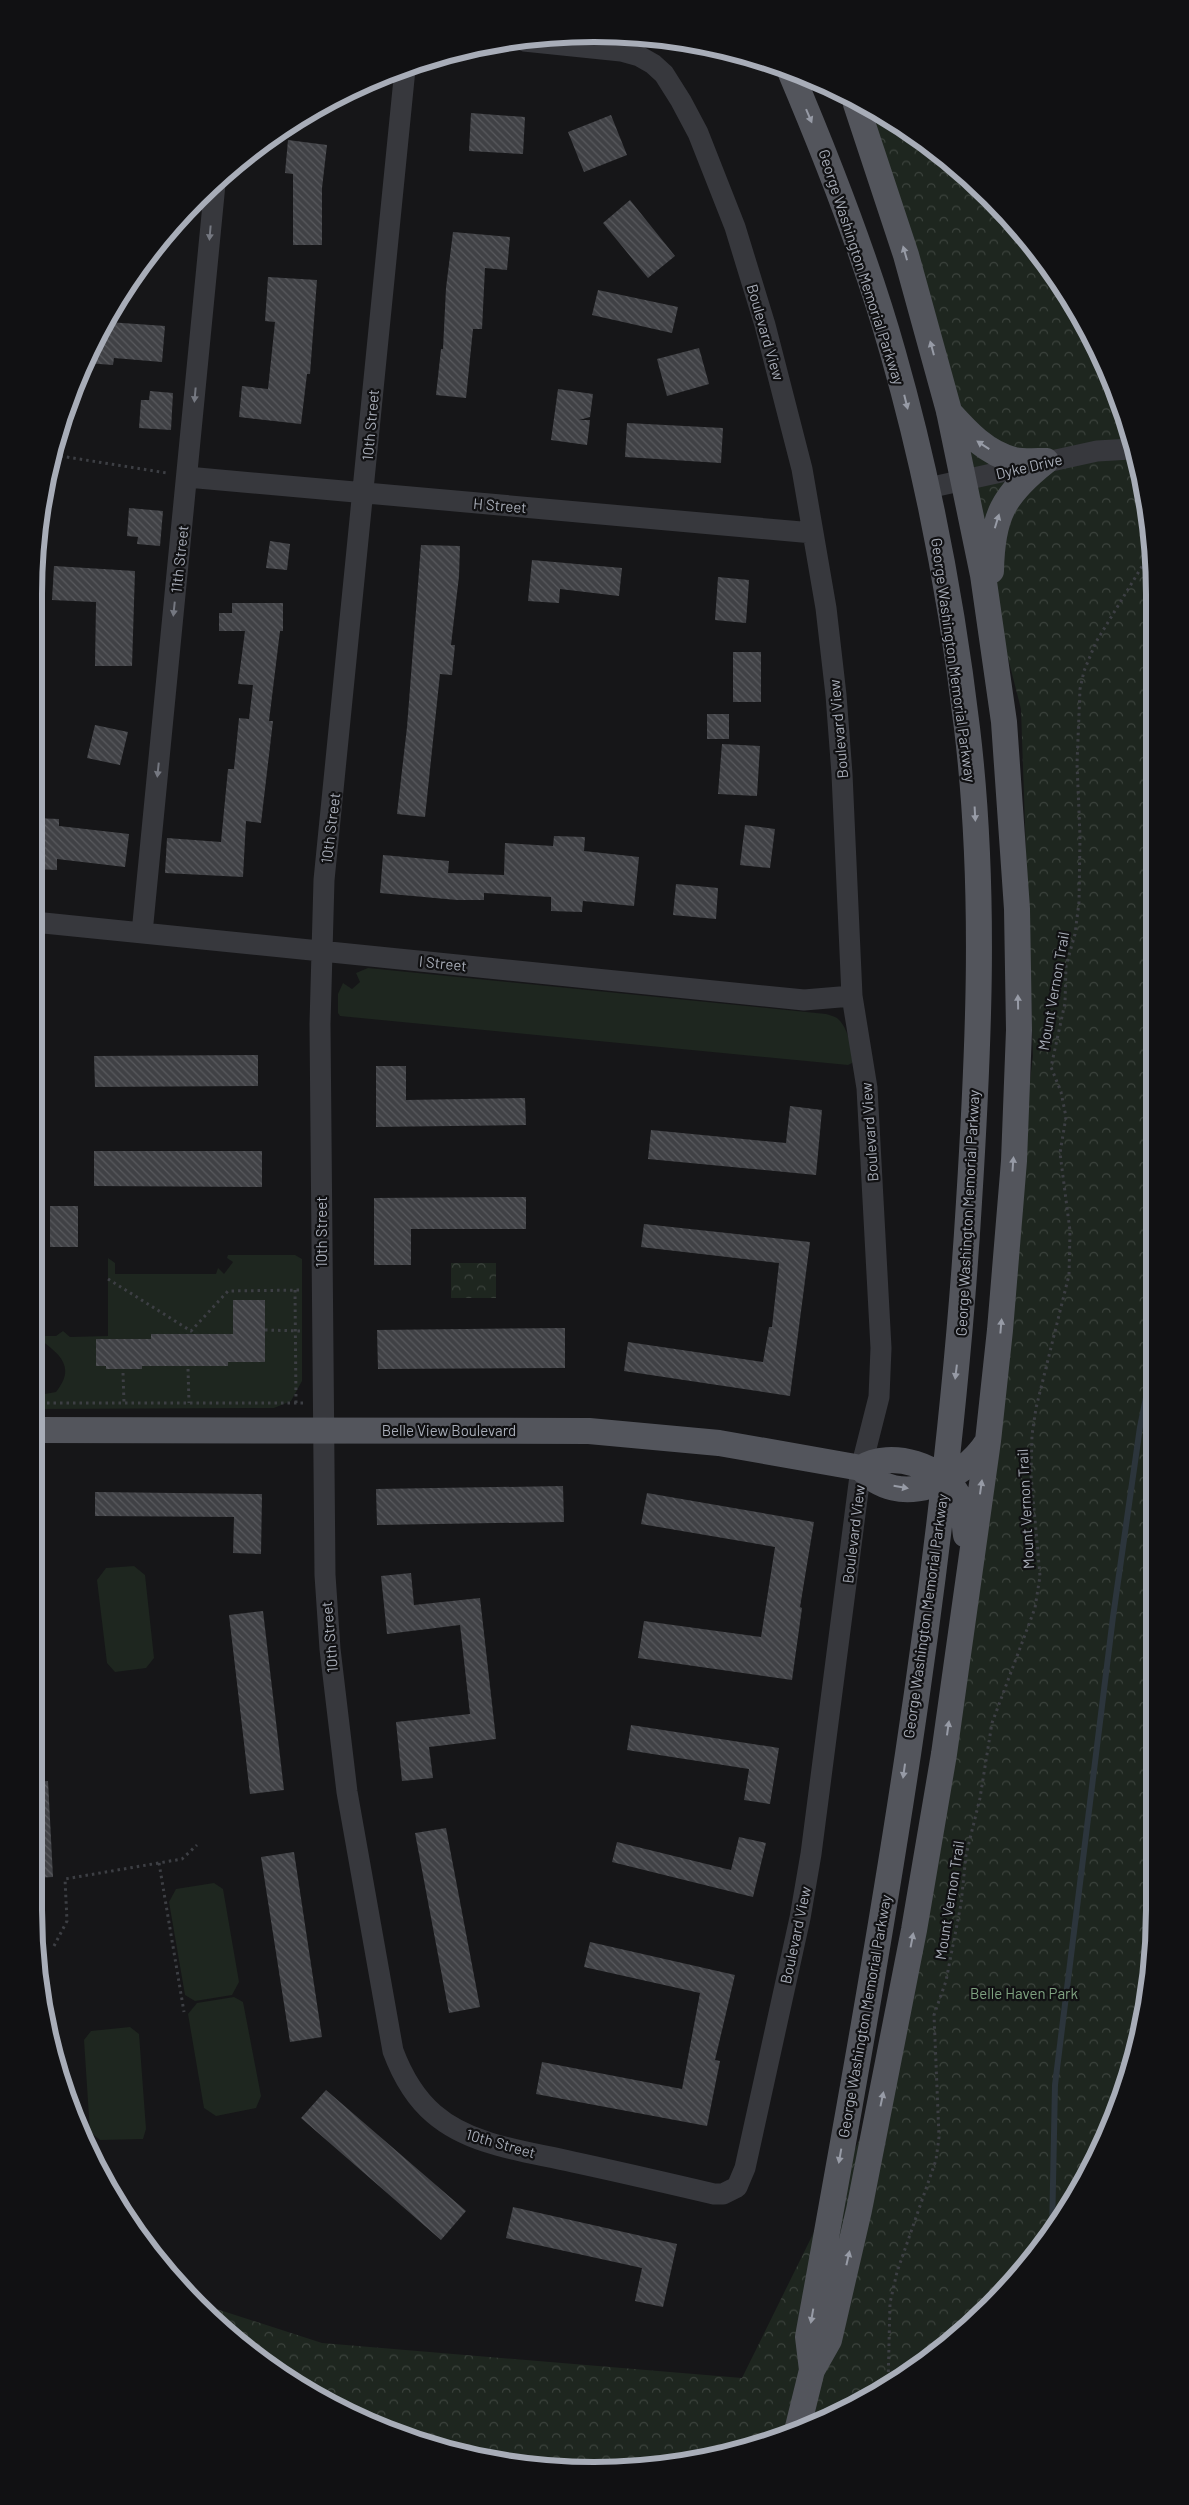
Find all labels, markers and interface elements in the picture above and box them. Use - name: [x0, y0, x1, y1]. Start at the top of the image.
- one-way arrow: [806, 109, 814, 123]
- street label: George Washington Memorial Parkway: [815, 147, 909, 387]
- one-way arrow: [206, 225, 214, 241]
- one-way arrow: [901, 246, 909, 261]
- street label: Boulevard View: [744, 282, 788, 382]
- one-way arrow: [927, 341, 935, 356]
- one-way arrow: [191, 387, 199, 403]
- street label: 10th Street: [358, 389, 382, 461]
- one-way arrow: [902, 395, 910, 410]
- one-way arrow: [976, 440, 990, 450]
- street label: Dyke Drive: [994, 450, 1064, 482]
- street label: H Street: [472, 494, 528, 516]
- one-way arrow: [994, 513, 1002, 528]
- street label: 11th Street: [166, 524, 192, 594]
- street label: George Washington Memorial Parkway: [928, 537, 980, 783]
- one-way arrow: [170, 601, 178, 617]
- street label: Boulevard View: [825, 679, 851, 779]
- one-way arrow: [154, 763, 162, 779]
- street label: 10th Street: [317, 792, 343, 864]
- one-way arrow: [971, 806, 979, 822]
- street label: Mount Vernon Trail: [1034, 930, 1072, 1052]
- street label: I Street: [418, 952, 468, 974]
- one-way arrow: [1014, 993, 1022, 1009]
- street label: Boulevard View: [857, 1082, 881, 1182]
- street label: George Washington Memorial Parkway: [952, 1089, 982, 1337]
- one-way arrow: [1010, 1156, 1018, 1172]
- street label: 10th Street: [312, 1196, 330, 1268]
- one-way arrow: [997, 1318, 1005, 1334]
- one-way arrow: [952, 1364, 960, 1380]
- street label: Belle View Boulevard: [382, 1421, 516, 1439]
- street label: Mount Vernon Trail: [1013, 1448, 1037, 1570]
- one-way arrow: [977, 1479, 985, 1495]
- street label: Boulevard View: [838, 1483, 868, 1584]
- one-way arrow: [893, 1484, 909, 1492]
- street label: George Washington Memorial Parkway: [899, 1493, 951, 1739]
- street label: 10th Street: [317, 1601, 341, 1673]
- one-way arrow: [944, 1719, 952, 1735]
- one-way arrow: [899, 1764, 907, 1780]
- street label: Mount Vernon Trail: [931, 1839, 967, 1961]
- street label: Boulevard View: [776, 1884, 814, 1985]
- street label: George Washington Memorial Parkway: [834, 1893, 894, 2139]
- one-way arrow: [909, 1931, 917, 1947]
- park label: Belle Haven Park: [970, 1984, 1079, 2002]
- one-way arrow: [878, 2092, 886, 2107]
- street label: 10th Street: [464, 2125, 538, 2161]
- one-way arrow: [836, 2148, 844, 2164]
- one-way arrow: [844, 2251, 852, 2266]
- one-way arrow: [807, 2308, 815, 2324]

